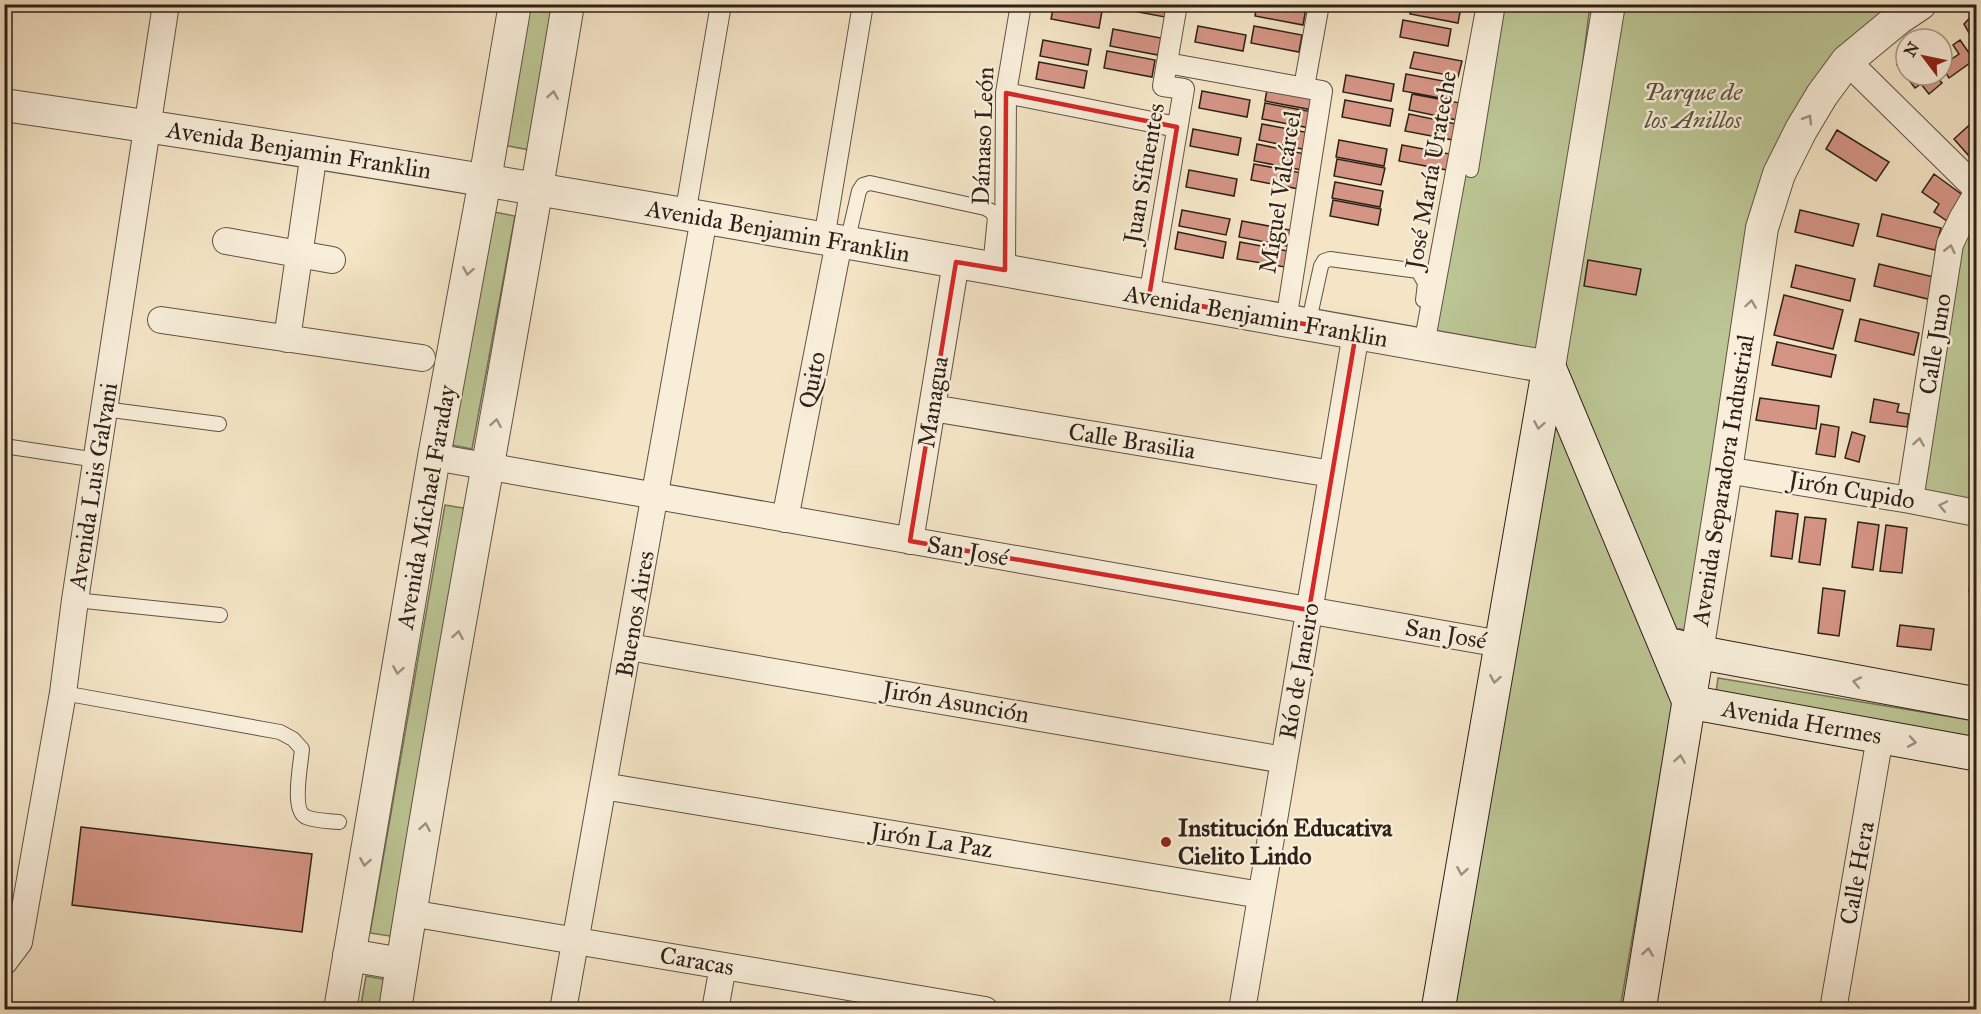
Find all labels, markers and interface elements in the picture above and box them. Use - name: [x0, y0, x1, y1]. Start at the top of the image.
- north arrow: [1894, 27, 1954, 87]
- text: N: [1900, 38, 1924, 60]
- street label: Dámaso León: [966, 66, 1000, 206]
- street label: José María Urateche: [1398, 69, 1463, 274]
- park label: Parque de los Anillos: [1644, 77, 1743, 135]
- one-way arrow: [546, 91, 559, 101]
- street label: Juan Sifuentes: [1116, 101, 1171, 248]
- street label: Miguel Valcárcel: [1252, 108, 1308, 276]
- street label: Avenida Benjamin Franklin: [164, 114, 433, 186]
- one-way arrow: [1800, 115, 1812, 125]
- street label: Avenida Benjamin Franklin: [643, 193, 912, 269]
- one-way arrow: [1943, 245, 1956, 255]
- one-way arrow: [462, 266, 475, 276]
- street label: Avenida Benjamin Franklin: [1121, 278, 1390, 354]
- street label: Calle Juno: [1912, 291, 1958, 397]
- one-way arrow: [1744, 299, 1756, 308]
- street label: Avenida Separadora Industrial: [1685, 332, 1761, 629]
- street label: Quito: [792, 349, 832, 411]
- street label: Managua: [911, 353, 955, 450]
- street label: Avenida Luis Galvani: [62, 380, 124, 593]
- street label: Avenida Michael Faraday: [390, 382, 462, 632]
- street label: Calle Brasilia: [1066, 416, 1198, 466]
- one-way arrow: [489, 418, 501, 427]
- one-way arrow: [1534, 420, 1546, 430]
- one-way arrow: [1913, 437, 1925, 446]
- street label: Jirón Cupido: [1784, 464, 1917, 516]
- one-way arrow: [1939, 501, 1949, 514]
- street label: San José: [925, 529, 1011, 573]
- street label: Buenos Aires: [609, 548, 661, 680]
- street label: Río de Janeiro: [1272, 600, 1326, 742]
- street label: San José: [1403, 612, 1489, 656]
- one-way arrow: [451, 631, 464, 641]
- one-way arrow: [392, 665, 404, 675]
- street label: Jirón Asunción: [877, 674, 1032, 730]
- one-way arrow: [1489, 674, 1502, 684]
- one-way arrow: [1852, 676, 1862, 689]
- street label: Avenida Hermes: [1719, 693, 1884, 751]
- one-way arrow: [1907, 735, 1917, 748]
- one-way arrow: [1673, 755, 1686, 765]
- place label: Institución Educativa Cielito Lindo: [1178, 813, 1393, 871]
- street label: Jirón La Paz: [866, 815, 995, 864]
- street label: Calle Hera: [1833, 818, 1881, 927]
- one-way arrow: [418, 823, 431, 833]
- marker: Institución Educativa Cielito Lindo: [1159, 835, 1173, 849]
- one-way arrow: [359, 857, 372, 867]
- one-way arrow: [1456, 866, 1469, 876]
- street label: Caracas: [658, 940, 736, 982]
- one-way arrow: [1642, 947, 1654, 956]

